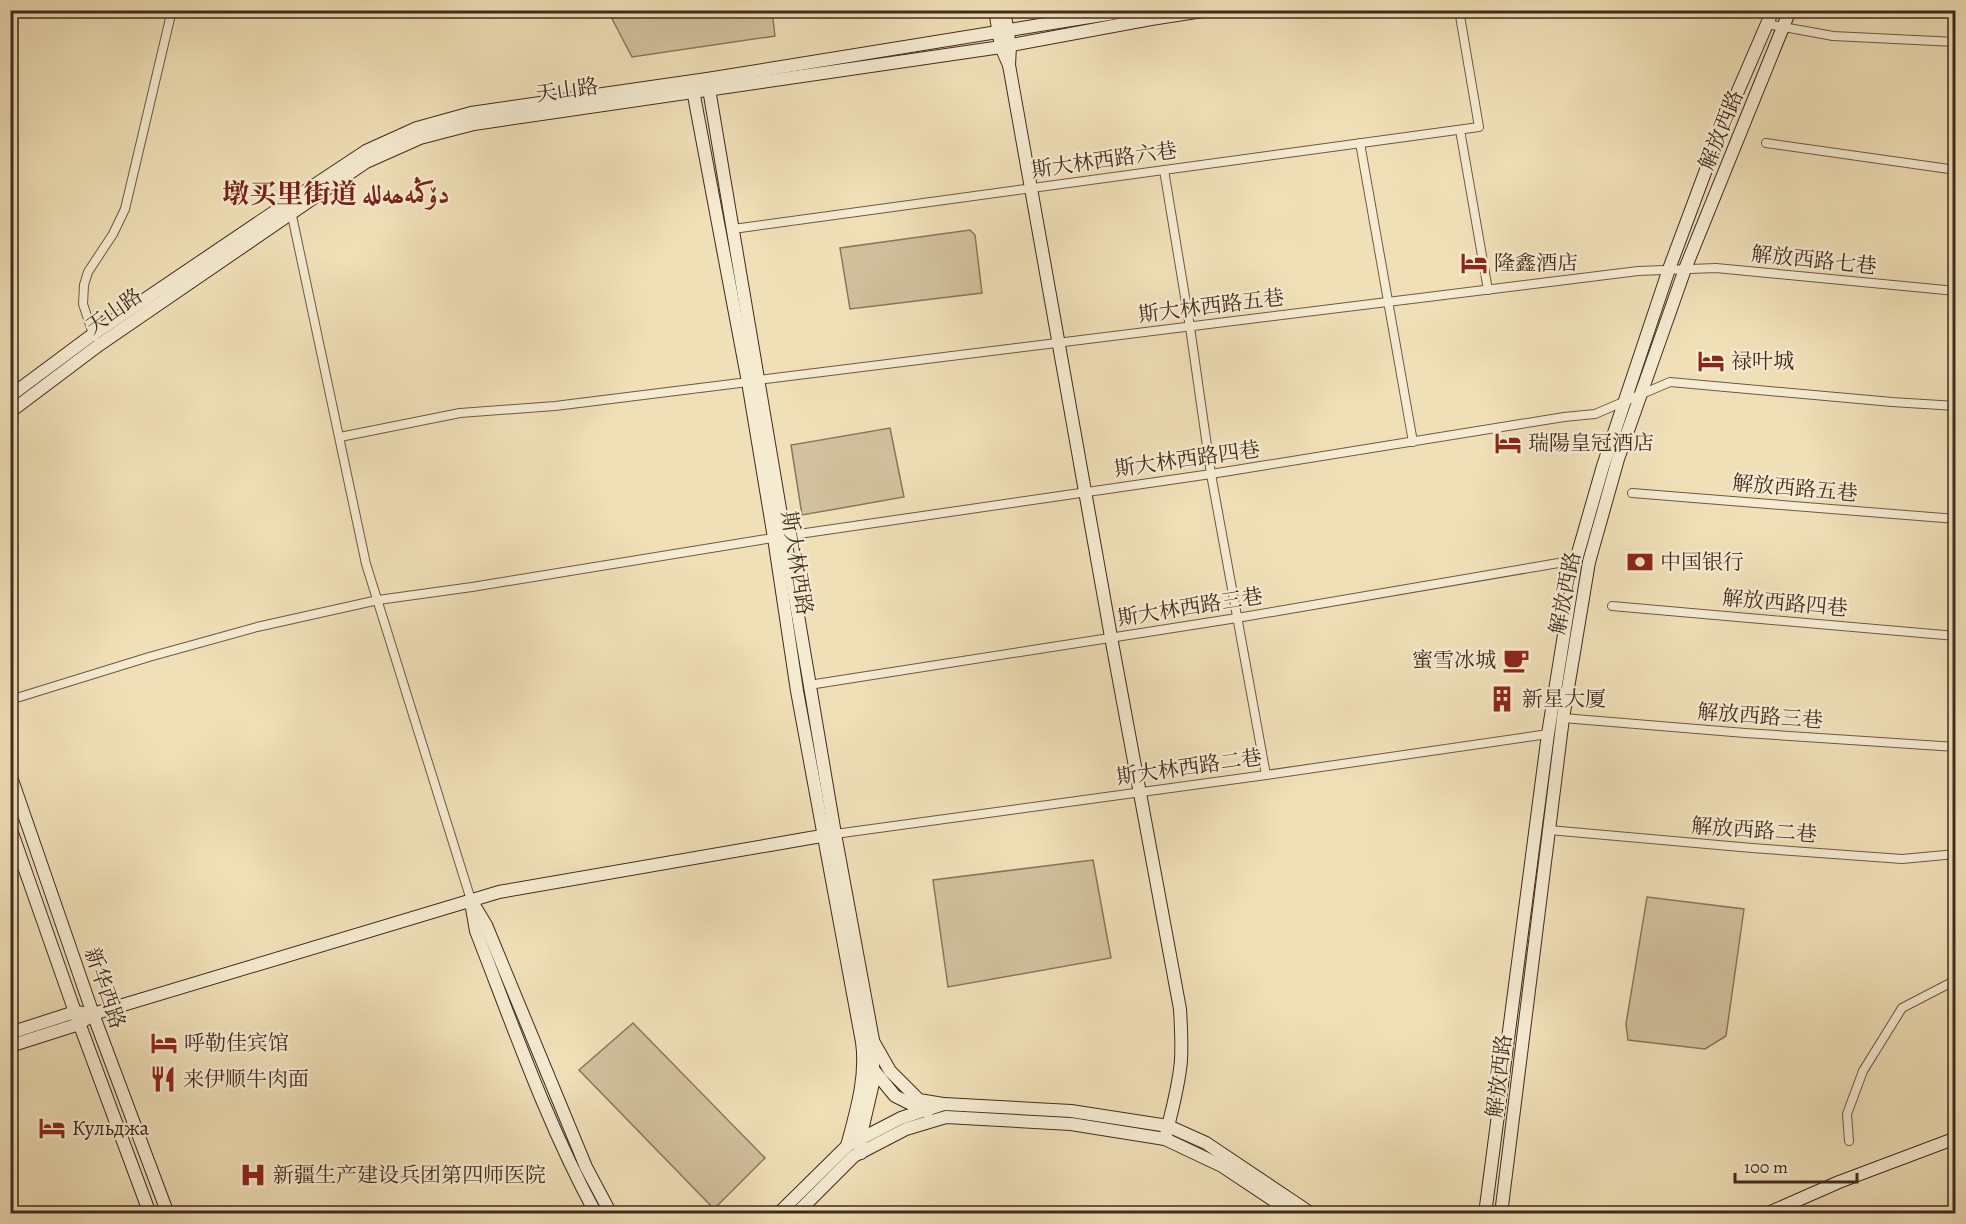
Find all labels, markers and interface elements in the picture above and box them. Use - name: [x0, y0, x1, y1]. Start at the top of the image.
- street label: 天山路: [534, 72, 600, 108]
- street label: 解放西路: [1692, 86, 1750, 174]
- street label: 斯大林西路六巷: [1029, 136, 1179, 184]
- district label: 墩买里街道 دۆڭمەھەللە: [222, 176, 450, 212]
- street label: 解放西路七巷: [1750, 239, 1878, 281]
- hotel icon: 隆鑫酒店: [1459, 248, 1489, 278]
- place label: 隆鑫酒店: [1494, 249, 1578, 277]
- street label: 天山路: [80, 281, 148, 341]
- street label: 斯大林西路五巷: [1136, 283, 1286, 329]
- hotel icon: 禄叶城: [1696, 346, 1726, 376]
- place label: 禄叶城: [1731, 347, 1794, 375]
- hotel icon: 瑞陽皇冠酒店: [1493, 428, 1523, 458]
- place label: 瑞陽皇冠酒店: [1528, 429, 1654, 457]
- street label: 斯大林西路四巷: [1112, 435, 1262, 483]
- street label: 解放西路五巷: [1731, 469, 1859, 507]
- street label: 斯大林西路: [775, 509, 819, 617]
- bank icon: 中国银行: [1625, 547, 1655, 577]
- place label: 中国银行: [1660, 548, 1744, 576]
- street label: 解放西路: [1543, 549, 1587, 637]
- street label: 斯大林西路三巷: [1115, 582, 1265, 632]
- street label: 解放西路四巷: [1721, 584, 1849, 622]
- cafe icon: 蜜雪冰城: [1501, 645, 1531, 675]
- place label: 蜜雪冰城: [1412, 646, 1496, 674]
- building icon: 新星大厦: [1487, 684, 1517, 714]
- place label: 新星大厦: [1522, 685, 1606, 713]
- street label: 解放西路三巷: [1696, 698, 1824, 734]
- street label: 斯大林西路二巷: [1114, 743, 1264, 791]
- street label: 解放西路二巷: [1690, 812, 1818, 848]
- street label: 新华西路: [78, 944, 132, 1032]
- hotel icon: 呼勒佳宾馆: [149, 1028, 179, 1058]
- place label: 呼勒佳宾馆: [184, 1029, 289, 1057]
- street label: 解放西路: [1480, 1033, 1518, 1119]
- restaurant icon: 来伊顺牛肉面: [148, 1064, 178, 1094]
- place label: 来伊顺牛肉面: [183, 1065, 309, 1093]
- hotel icon: Кульджа: [37, 1113, 67, 1143]
- place label: Кульджа: [72, 1114, 150, 1142]
- scale bar: [1735, 1146, 1856, 1184]
- text: 100 m: [1744, 1155, 1788, 1179]
- hospital icon: 新疆生产建设兵团第四师医院: [238, 1160, 268, 1190]
- place label: 新疆生产建设兵团第四师医院: [273, 1161, 546, 1189]

